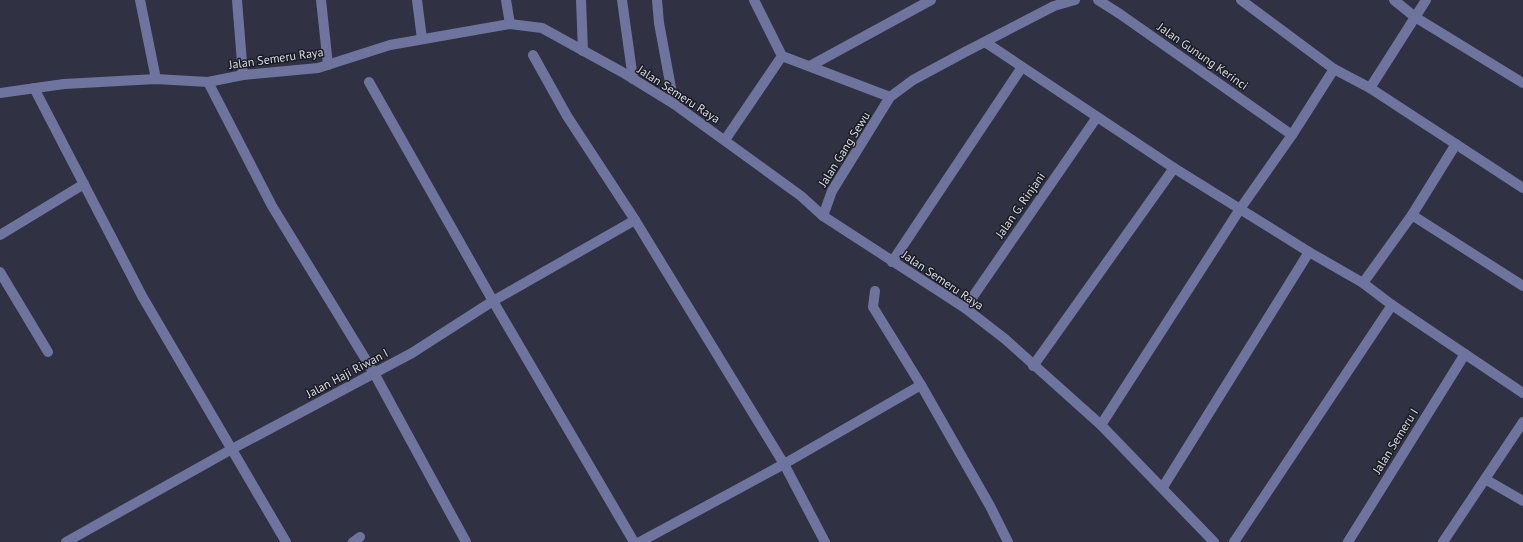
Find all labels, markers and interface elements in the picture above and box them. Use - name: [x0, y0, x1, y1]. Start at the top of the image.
- street label: Jalan Gunung Kerinci: [1154, 19, 1251, 93]
- street label: Jalan Semeru Raya: [227, 44, 324, 72]
- street label: Jalan Semeru Raya: [634, 61, 723, 126]
- street label: Jalan Gang Sewu: [814, 109, 873, 190]
- street label: Jalan G. Rinjani: [991, 169, 1048, 242]
- street label: Jalan Semeru Raya: [898, 247, 987, 313]
- street label: Jalan Haji Riwan I: [303, 345, 391, 401]
- street label: Jalan Semeru I: [1368, 406, 1421, 477]

